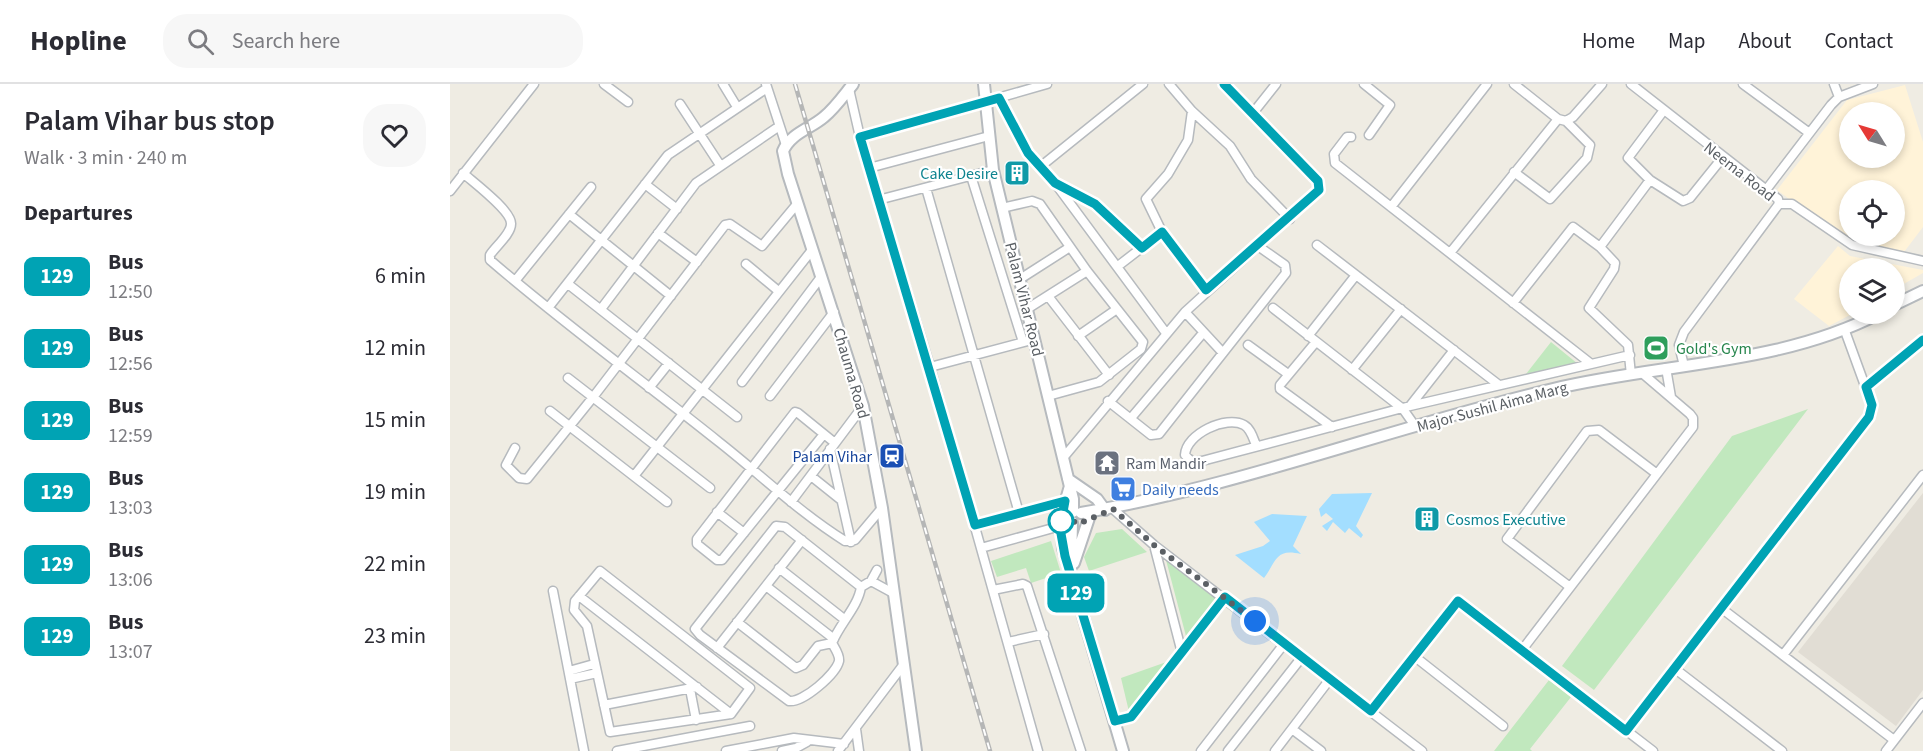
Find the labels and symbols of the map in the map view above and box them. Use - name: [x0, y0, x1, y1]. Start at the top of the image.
- north arrow: [1839, 102, 1905, 168]
- street label: Neema Road: [1699, 137, 1780, 207]
- building icon: Cake Desire: [1002, 158, 1032, 188]
- place label: Cake Desire: [920, 163, 998, 185]
- street label: Palam Vihar Road: [999, 240, 1049, 359]
- street label: Chauma Road: [828, 325, 874, 421]
- sports icon: Gold's Gym: [1641, 333, 1671, 363]
- place label: Gold's Gym: [1676, 338, 1752, 360]
- street label: Major Sushil Aima Marg: [1414, 376, 1570, 438]
- station icon: Palam Vihar: [877, 441, 907, 471]
- place label: Palam Vihar: [792, 446, 872, 468]
- temple icon: Ram Mandir: [1092, 448, 1122, 478]
- place label: Ram Mandir: [1126, 453, 1207, 475]
- supermarket icon: Daily needs: [1108, 474, 1138, 504]
- place label: Daily needs: [1142, 479, 1219, 501]
- building icon: Cosmos Executive: [1412, 504, 1442, 534]
- unlabelled marker: [1048, 508, 1074, 534]
- place label: Cosmos Executive: [1446, 509, 1566, 531]
- line badge: 129: [1042, 574, 1110, 612]
- your location: [1240, 606, 1270, 636]

